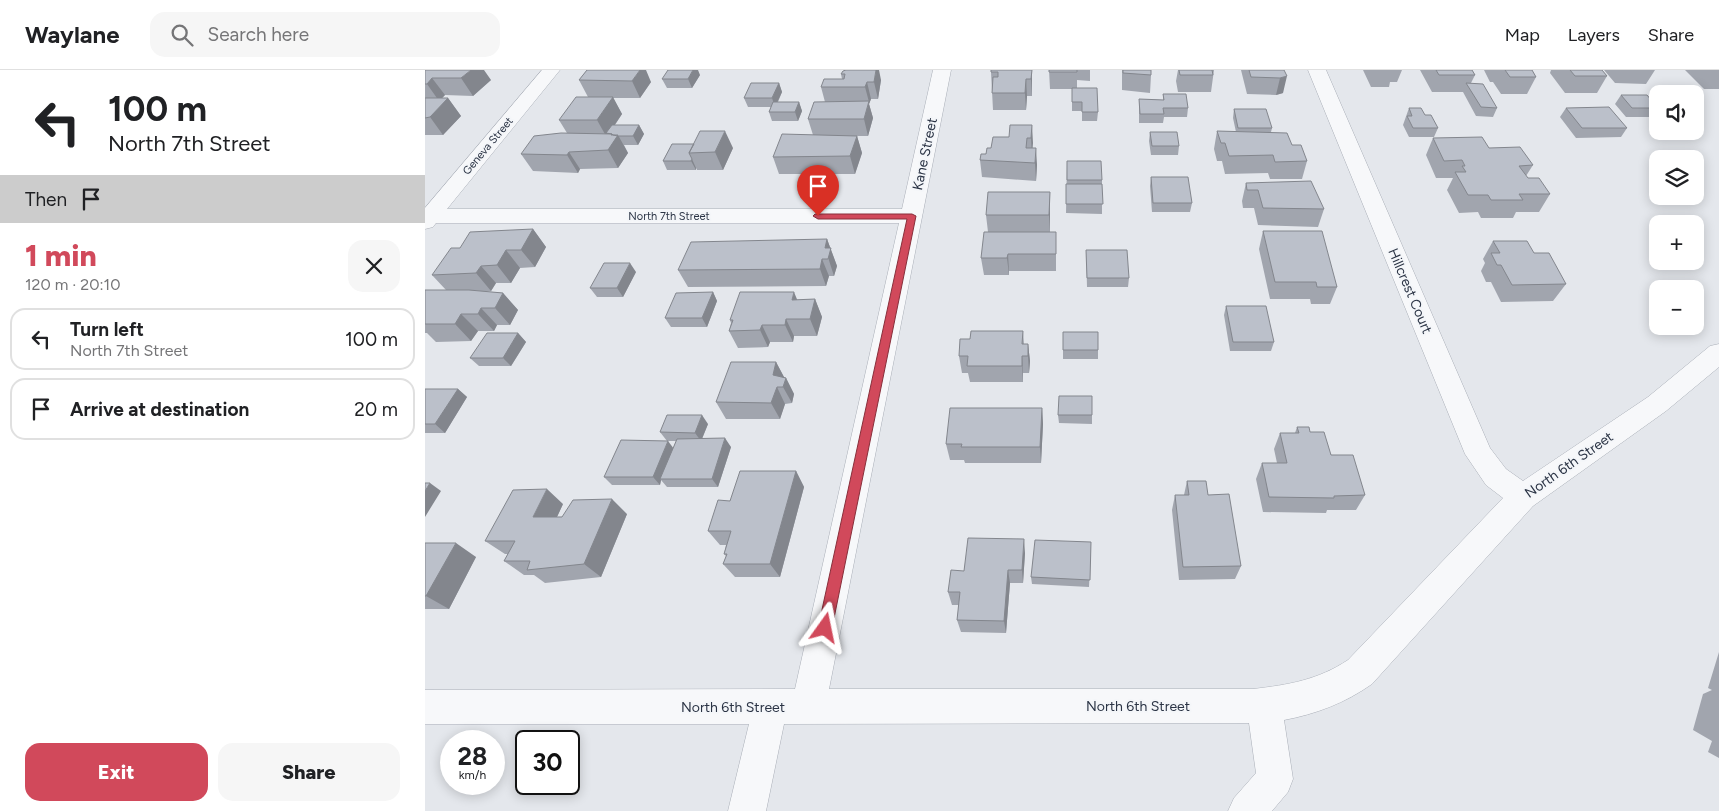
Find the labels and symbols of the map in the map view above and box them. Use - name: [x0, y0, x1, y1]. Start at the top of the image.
- street label: Geneva Street: [460, 115, 516, 177]
- street label: Kane Street: [909, 116, 941, 192]
- pin: [797, 165, 839, 216]
- street label: North 7th Street: [628, 210, 710, 223]
- street label: Hillcrest Court: [1384, 246, 1436, 336]
- street label: North 6th Street: [1522, 428, 1616, 502]
- position arrow: [798, 601, 850, 653]
- street label: North 6th Street: [1086, 698, 1190, 715]
- street label: North 6th Street: [681, 699, 785, 716]
- speed limit sign: 30: [515, 730, 580, 795]

